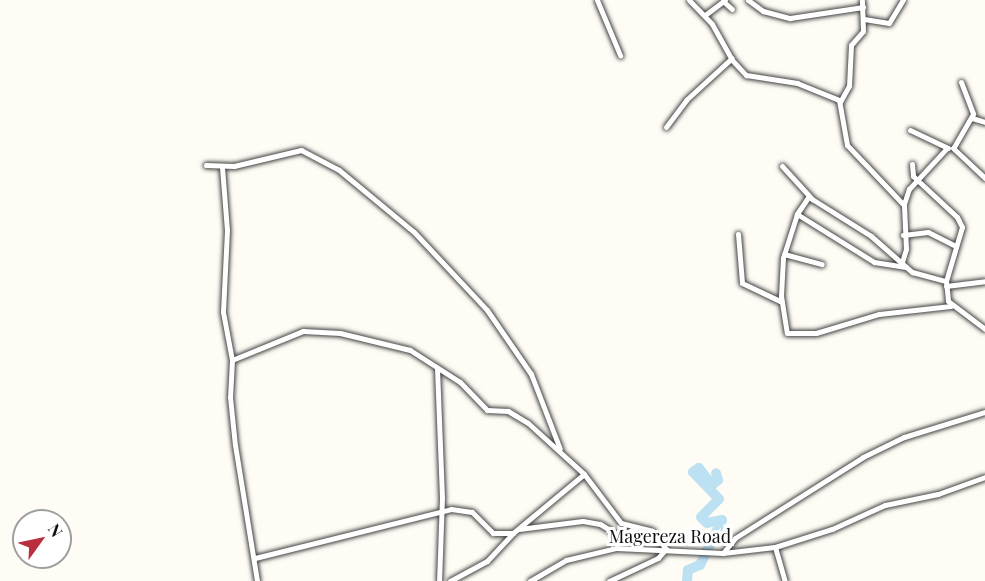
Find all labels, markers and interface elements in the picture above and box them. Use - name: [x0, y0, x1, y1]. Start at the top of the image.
- north arrow: [12, 509, 72, 569]
- text: N: [44, 519, 68, 541]
- street label: Magereza Road: [609, 525, 731, 547]

